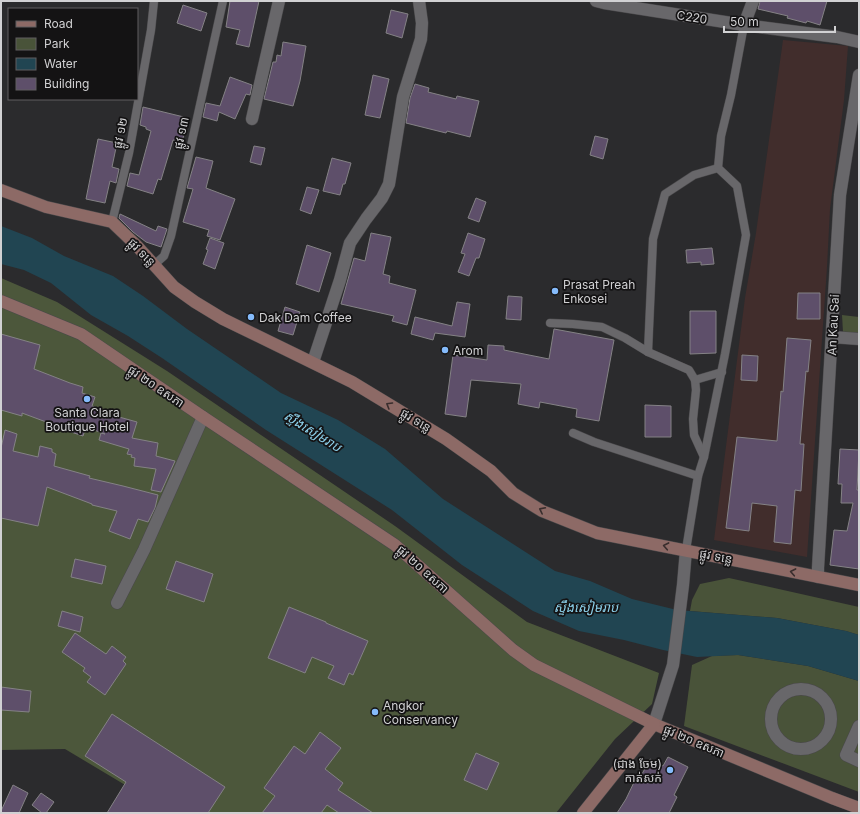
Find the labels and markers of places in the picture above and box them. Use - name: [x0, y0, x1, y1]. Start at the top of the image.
- place label: Prasat Preah Enkosei: [563, 277, 635, 306]
- marker: Prasat Preah Enkosei: [550, 286, 560, 296]
- place label: Dak Dam Coffee: [259, 310, 352, 325]
- marker: Dak Dam Coffee: [246, 312, 256, 322]
- place label: Arom: [453, 343, 483, 358]
- marker: Arom: [440, 345, 450, 355]
- marker: Santa Clara Boutique Hotel: [82, 394, 92, 404]
- place label: Santa Clara Boutique Hotel: [45, 405, 129, 434]
- place label: Angkor Conservancy: [383, 698, 458, 727]
- marker: Angkor Conservancy: [370, 707, 380, 717]
- place label: (ជាង ចែម) កាត់សក់: [613, 756, 662, 785]
- marker: (ជាង ចែម) កាត់សក់: [665, 765, 675, 775]

